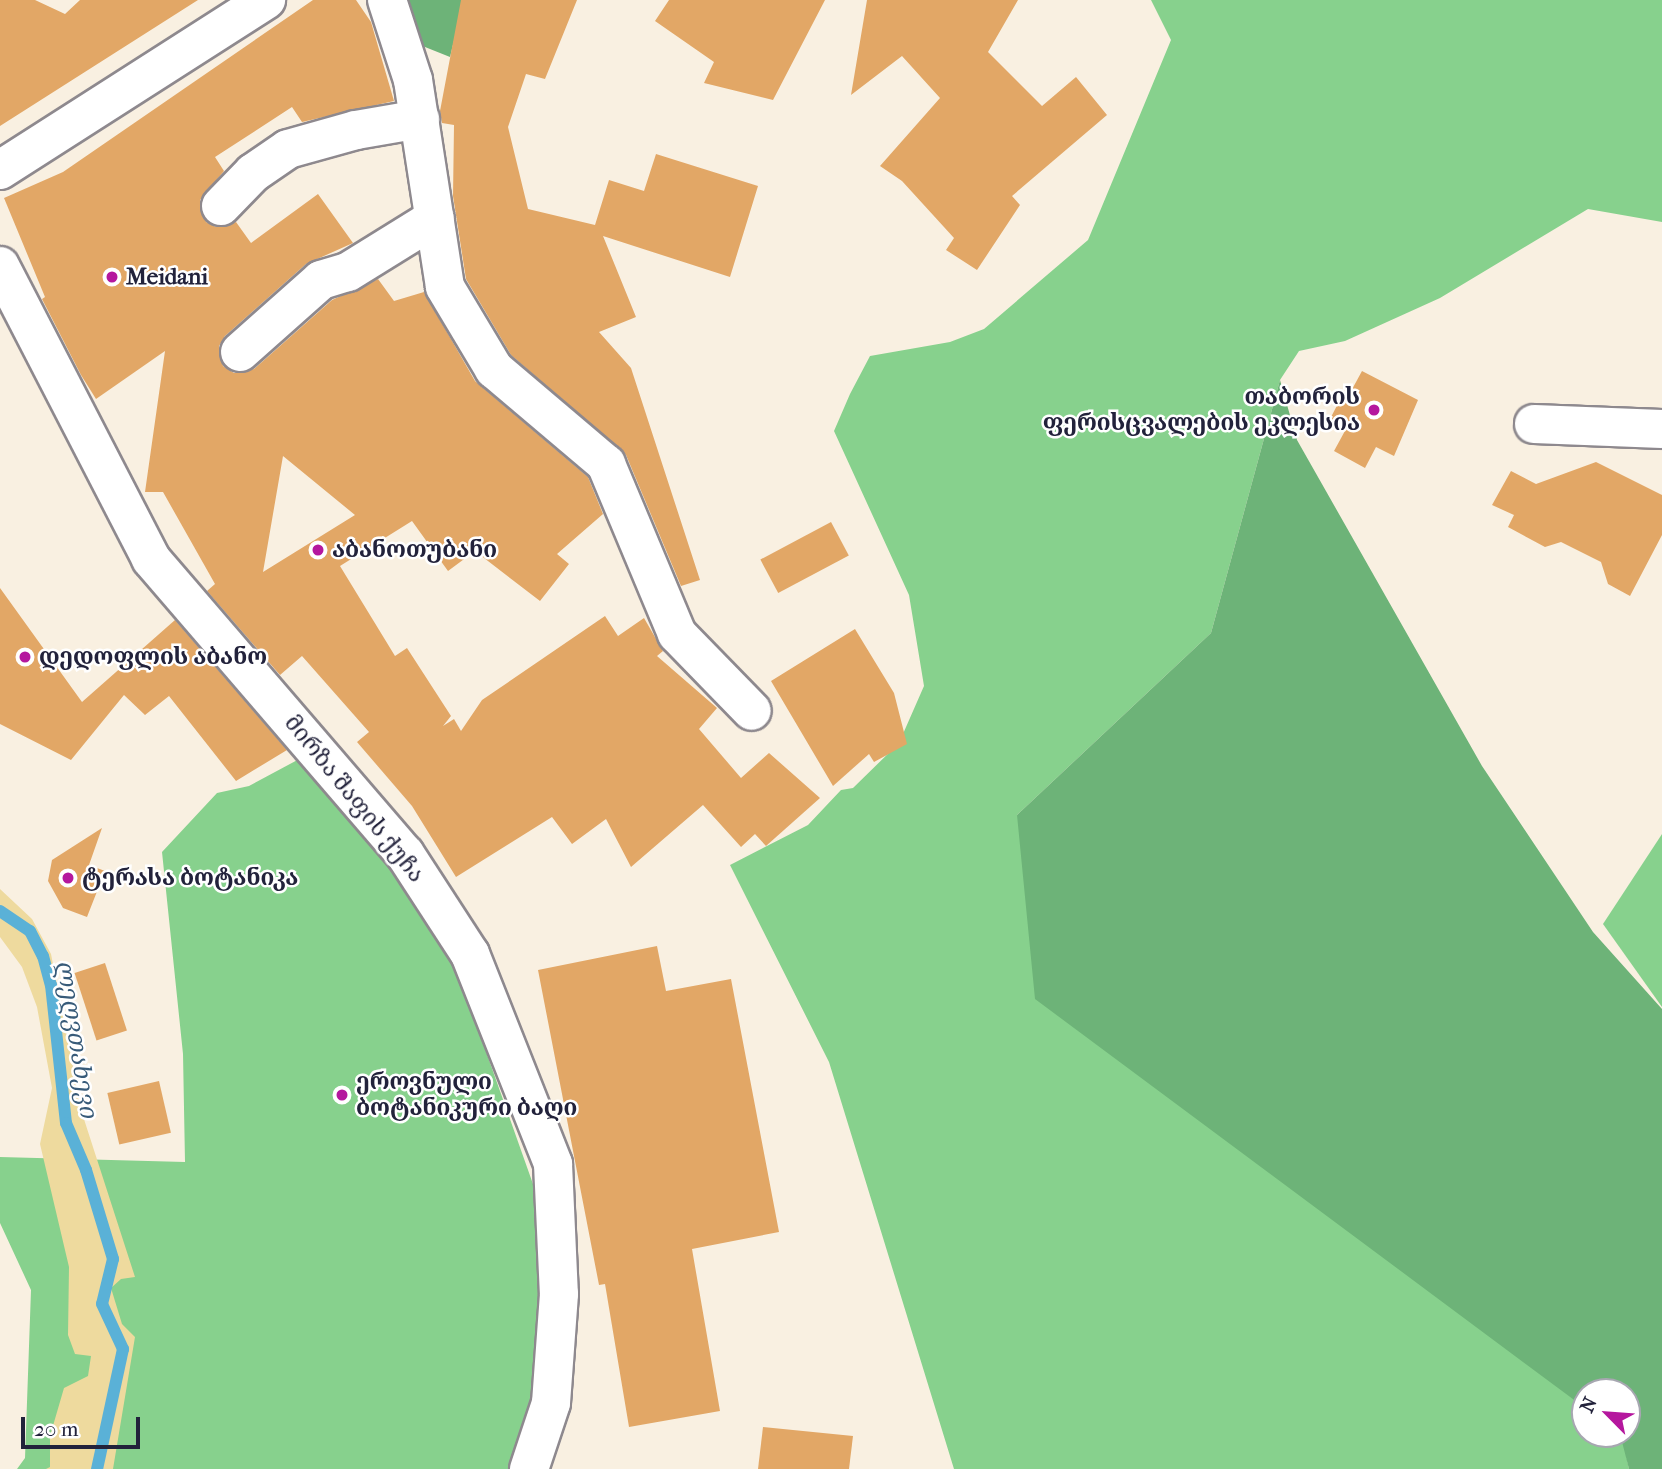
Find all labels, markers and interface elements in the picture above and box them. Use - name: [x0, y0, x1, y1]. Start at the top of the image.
- place label: Meidani: [126, 263, 208, 291]
- marker: Meidani: [104, 269, 120, 285]
- place label: თაბორის ფერისცვალების ეკლესია: [1043, 383, 1360, 437]
- marker: თაბორის ფერისცვალების ეკლესია: [1366, 402, 1382, 418]
- place label: აბანოთუბანი: [332, 536, 497, 564]
- marker: აბანოთუბანი: [310, 542, 326, 558]
- place label: დედოფლის აბანო: [39, 643, 267, 671]
- marker: დედოფლის აბანო: [17, 649, 33, 665]
- street label: მირზა შაფის ქუჩა: [278, 710, 430, 888]
- place label: ტერასა ბოტანიკა: [82, 864, 298, 892]
- marker: ტერასა ბოტანიკა: [60, 870, 76, 886]
- water label: ლეღვთახევი: [49, 958, 103, 1120]
- place label: ეროვნული ბოტანიკური ბაღი: [356, 1068, 577, 1122]
- marker: ეროვნული ბოტანიკური ბაღი: [334, 1087, 350, 1103]
- north arrow: [1571, 1378, 1641, 1448]
- text: N: [1576, 1394, 1602, 1416]
- scale bar: [24, 1402, 144, 1446]
- text: 20 m: [34, 1417, 78, 1441]

